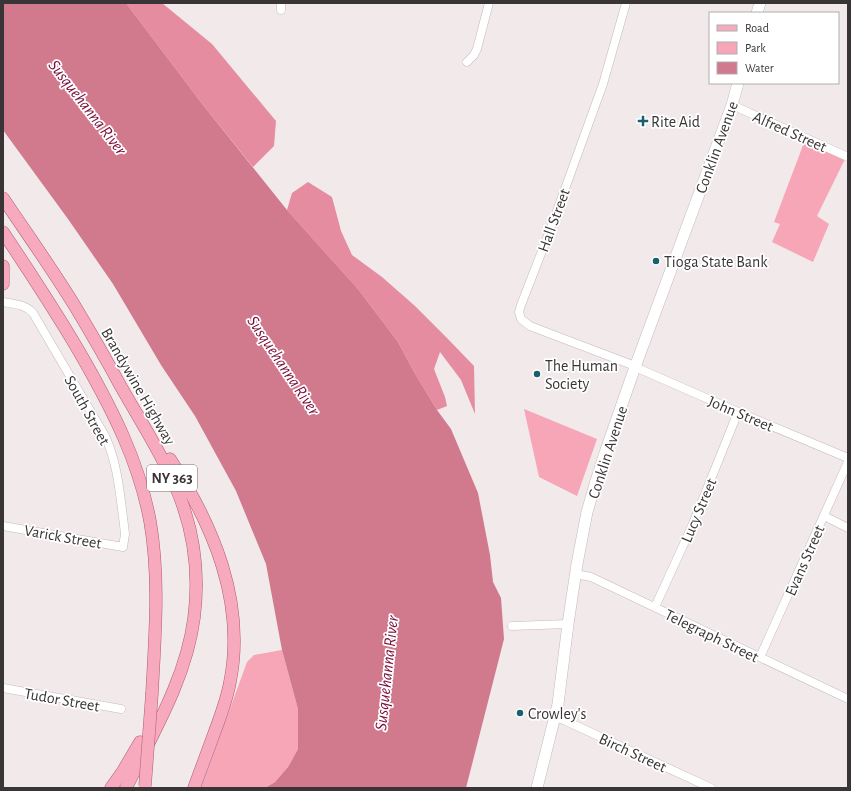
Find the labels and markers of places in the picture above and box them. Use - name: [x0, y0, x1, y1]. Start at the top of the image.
- place label: Rite Aid: [651, 114, 700, 130]
- marker: Rite Aid: [638, 116, 648, 126]
- place label: Tioga State Bank: [664, 254, 768, 270]
- marker: Tioga State Bank: [651, 256, 661, 266]
- place label: The Human Society: [545, 358, 618, 393]
- marker: The Human Society: [532, 369, 542, 379]
- place label: Crowley's: [528, 706, 586, 723]
- marker: Crowley's: [515, 708, 525, 718]

